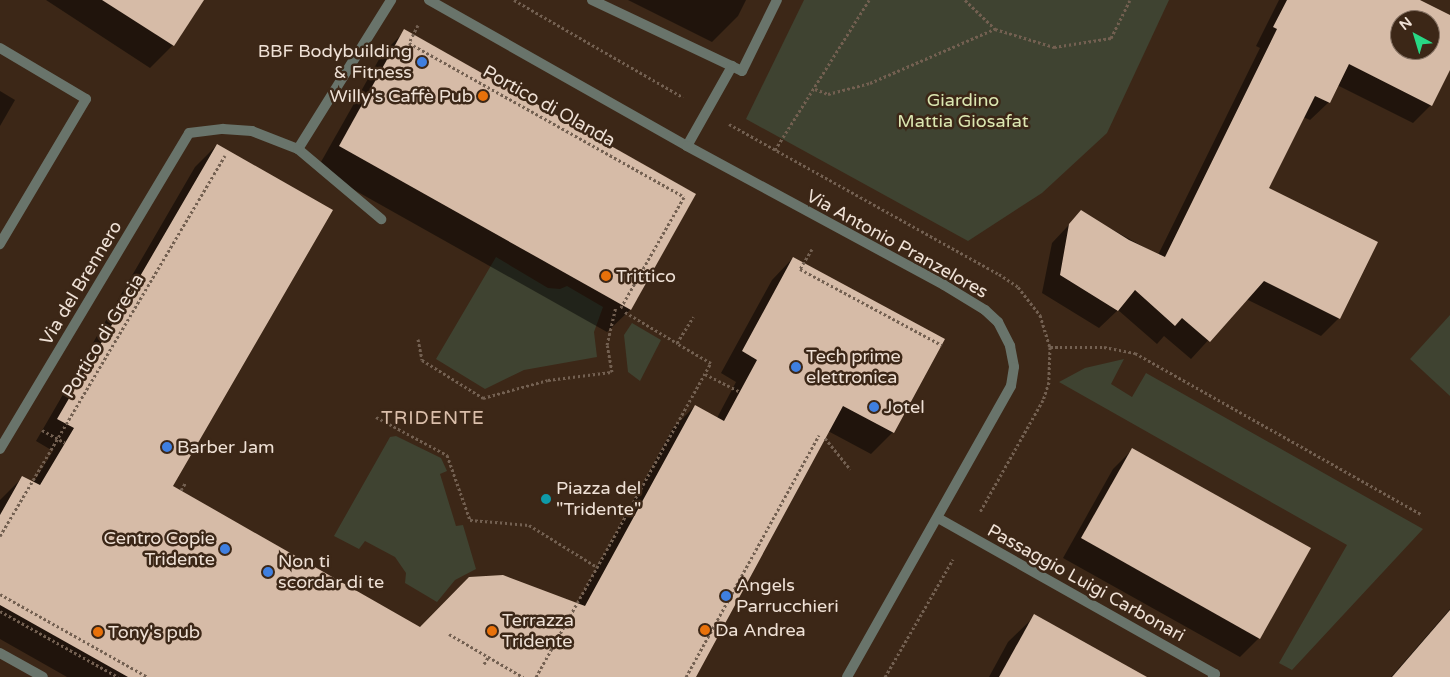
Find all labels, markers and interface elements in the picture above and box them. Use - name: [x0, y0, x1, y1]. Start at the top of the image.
- north arrow: [1390, 10, 1440, 60]
- text: N: [1396, 14, 1416, 34]
- place label: BBF Bodybuilding & Fitness: [258, 41, 412, 84]
- marker: BBF Bodybuilding & Fitness: [416, 56, 428, 68]
- street label: Portico di Olanda: [479, 61, 619, 151]
- place label: Willy's Caffè Pub: [330, 85, 473, 107]
- marker: Willy's Caffè Pub: [477, 90, 489, 102]
- park label: Giardino Mattia Giosafat: [897, 90, 1029, 132]
- street label: Via Antonio Pranzelores: [802, 185, 992, 303]
- street label: Via del Brennero: [35, 217, 127, 349]
- place label: Trittico: [616, 265, 676, 287]
- street label: Portico di Grecia: [57, 270, 149, 402]
- marker: Trittico: [600, 270, 612, 282]
- place label: Tech prime elettronica: [806, 346, 901, 388]
- marker: Tech prime elettronica: [790, 361, 802, 373]
- place label: Jotel: [884, 396, 925, 418]
- marker: Jotel: [868, 401, 880, 413]
- district label: TRIDENTE: [380, 408, 486, 430]
- place label: Barber Jam: [177, 436, 275, 458]
- marker: Barber Jam: [161, 441, 173, 453]
- place label: Piazza del "Tridente": [556, 478, 641, 520]
- marker: Piazza del "Tridente": [540, 493, 552, 505]
- street label: Passaggio Luigi Carbonari: [983, 520, 1189, 646]
- place label: Centro Copie Tridente: [104, 528, 215, 570]
- marker: Centro Copie Tridente: [219, 543, 231, 555]
- place label: Non ti scordar di te: [278, 551, 384, 594]
- marker: Non ti scordar di te: [262, 566, 274, 578]
- place label: Angels Parrucchieri: [736, 575, 839, 618]
- marker: Angels Parrucchieri: [720, 590, 732, 602]
- place label: Terrazza Tridente: [502, 610, 574, 652]
- place label: Da Andrea: [715, 619, 806, 641]
- place label: Tony's pub: [108, 621, 200, 643]
- marker: Da Andrea: [699, 624, 711, 636]
- marker: Terrazza Tridente: [486, 625, 498, 637]
- marker: Tony's pub: [92, 626, 104, 638]

